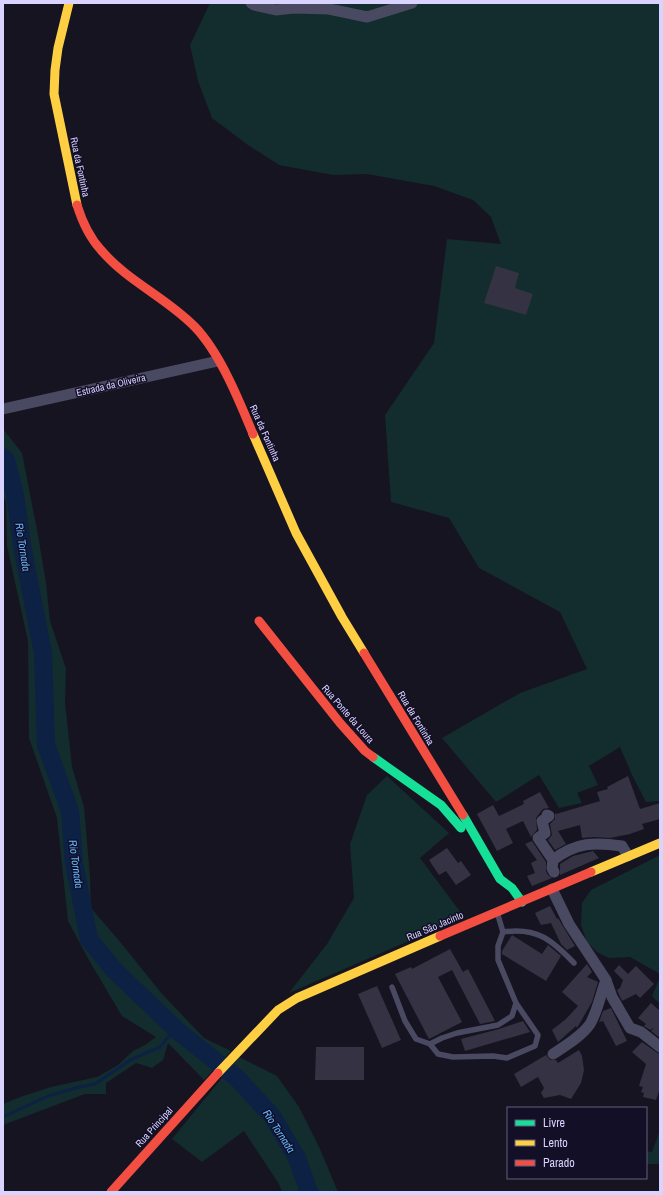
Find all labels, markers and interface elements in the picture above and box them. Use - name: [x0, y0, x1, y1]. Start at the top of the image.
- street label: Rua da Fontinha: [67, 136, 93, 198]
- street label: Estrada da Oliveira: [75, 371, 147, 399]
- street label: Rua da Fontinha: [247, 403, 283, 464]
- water label: Rio Tornada: [12, 522, 34, 572]
- street label: Rua Ponte da Loura: [319, 682, 377, 746]
- street label: Rua da Fontinha: [395, 689, 437, 748]
- water label: Rio Tornada: [66, 839, 86, 889]
- street label: Rua São Jacinto: [405, 908, 466, 944]
- street label: Rua Principal: [133, 1104, 176, 1150]
- water label: Rio Tornada: [260, 1107, 298, 1155]
- legend: [507, 1107, 647, 1179]
- text: Livre: [543, 1115, 565, 1131]
- text: Lento: [543, 1135, 568, 1151]
- text: Parado: [543, 1155, 575, 1171]

